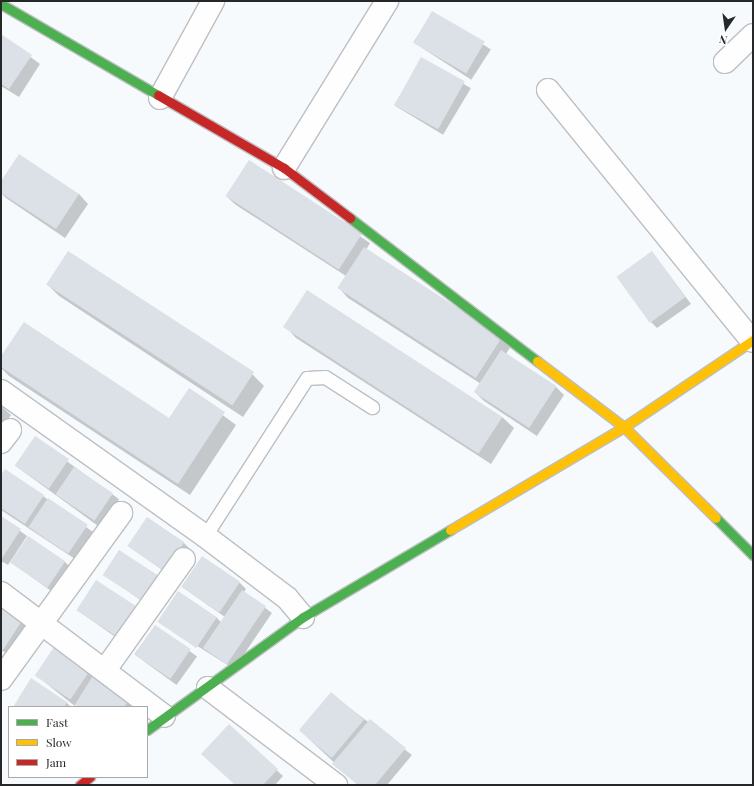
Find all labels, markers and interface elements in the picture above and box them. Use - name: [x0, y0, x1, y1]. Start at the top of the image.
- north arrow: [706, 8, 746, 48]
- text: N: [718, 32, 729, 48]
- legend: [8, 706, 148, 778]
- text: Fast: [46, 714, 68, 730]
- text: Slow: [46, 734, 72, 750]
- text: Jam: [46, 754, 66, 770]

